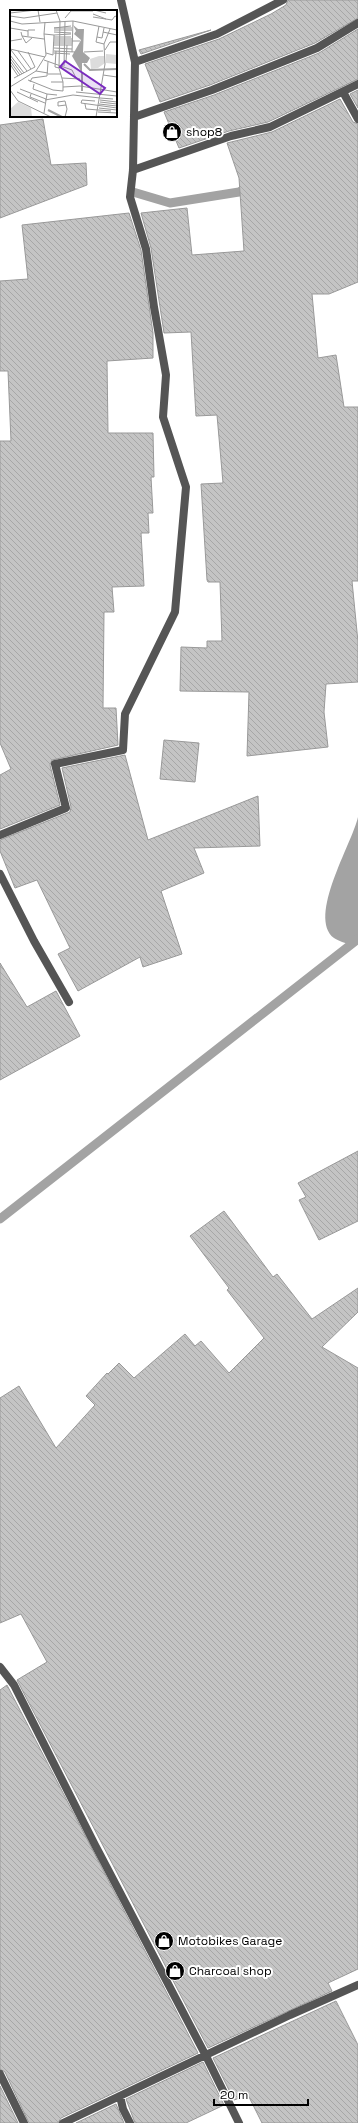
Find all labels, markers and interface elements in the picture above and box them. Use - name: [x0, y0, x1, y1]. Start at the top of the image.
- inset map: [10, 10, 117, 117]
- shop icon: shop8: [161, 121, 183, 143]
- place label: shop8: [186, 124, 222, 140]
- shop icon: Motobikes Garage: [153, 1930, 175, 1952]
- place label: Motobikes Garage: [178, 1933, 282, 1949]
- shop icon: Charcoal shop: [164, 1960, 186, 1982]
- place label: Charcoal shop: [189, 1963, 272, 1979]
- scale bar: [214, 2081, 308, 2107]
- text: 20 m: [220, 2087, 248, 2103]

